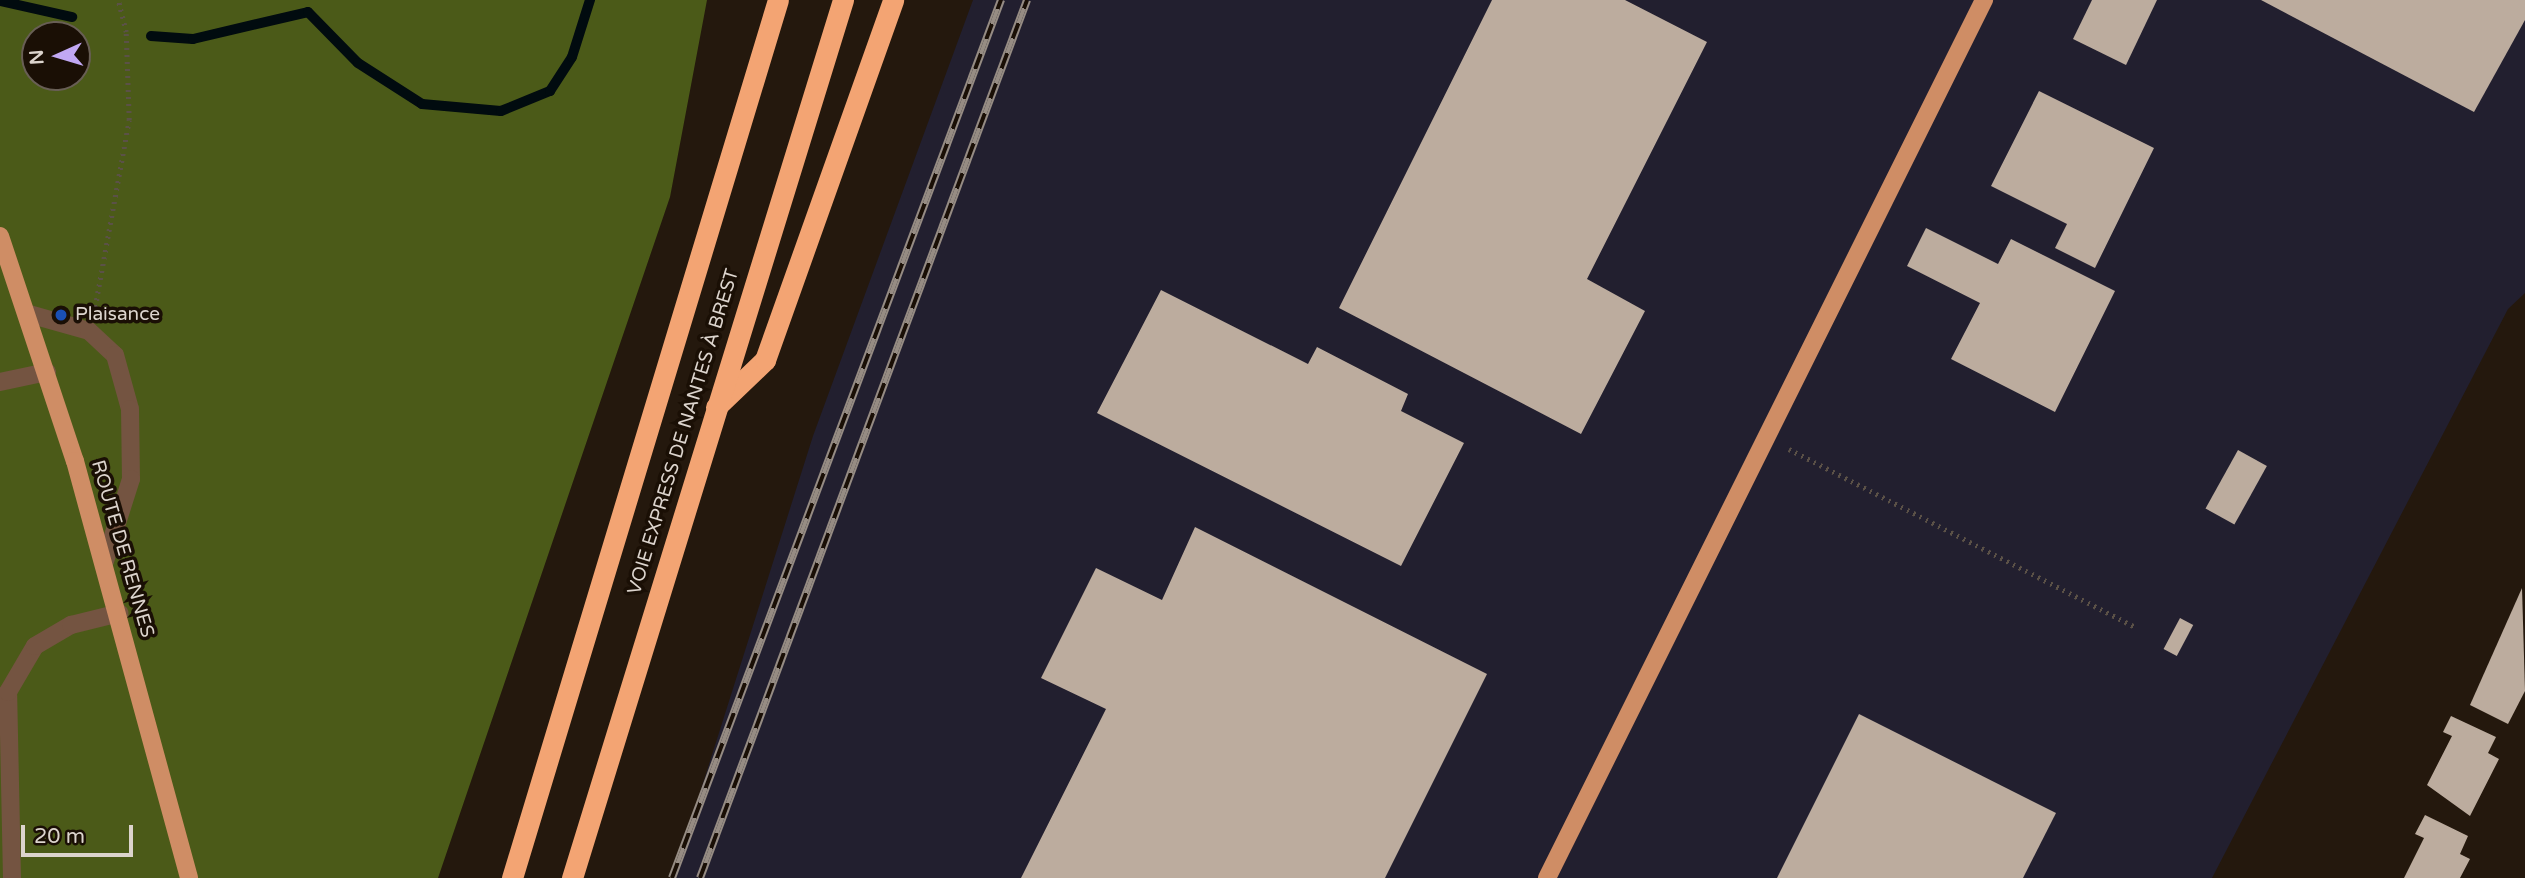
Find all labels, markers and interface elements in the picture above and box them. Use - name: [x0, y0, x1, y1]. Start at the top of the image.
- north arrow: [21, 21, 91, 91]
- text: N: [26, 49, 49, 66]
- street label: VOIE EXPRESS DE NANTES À BREST: [623, 266, 745, 598]
- place label: Plaisance: [75, 304, 160, 326]
- marker: Plaisance: [53, 307, 69, 323]
- street label: ROUTE DE RENNES: [86, 458, 158, 640]
- scale bar: [24, 812, 136, 856]
- text: 20 m: [34, 824, 85, 849]

